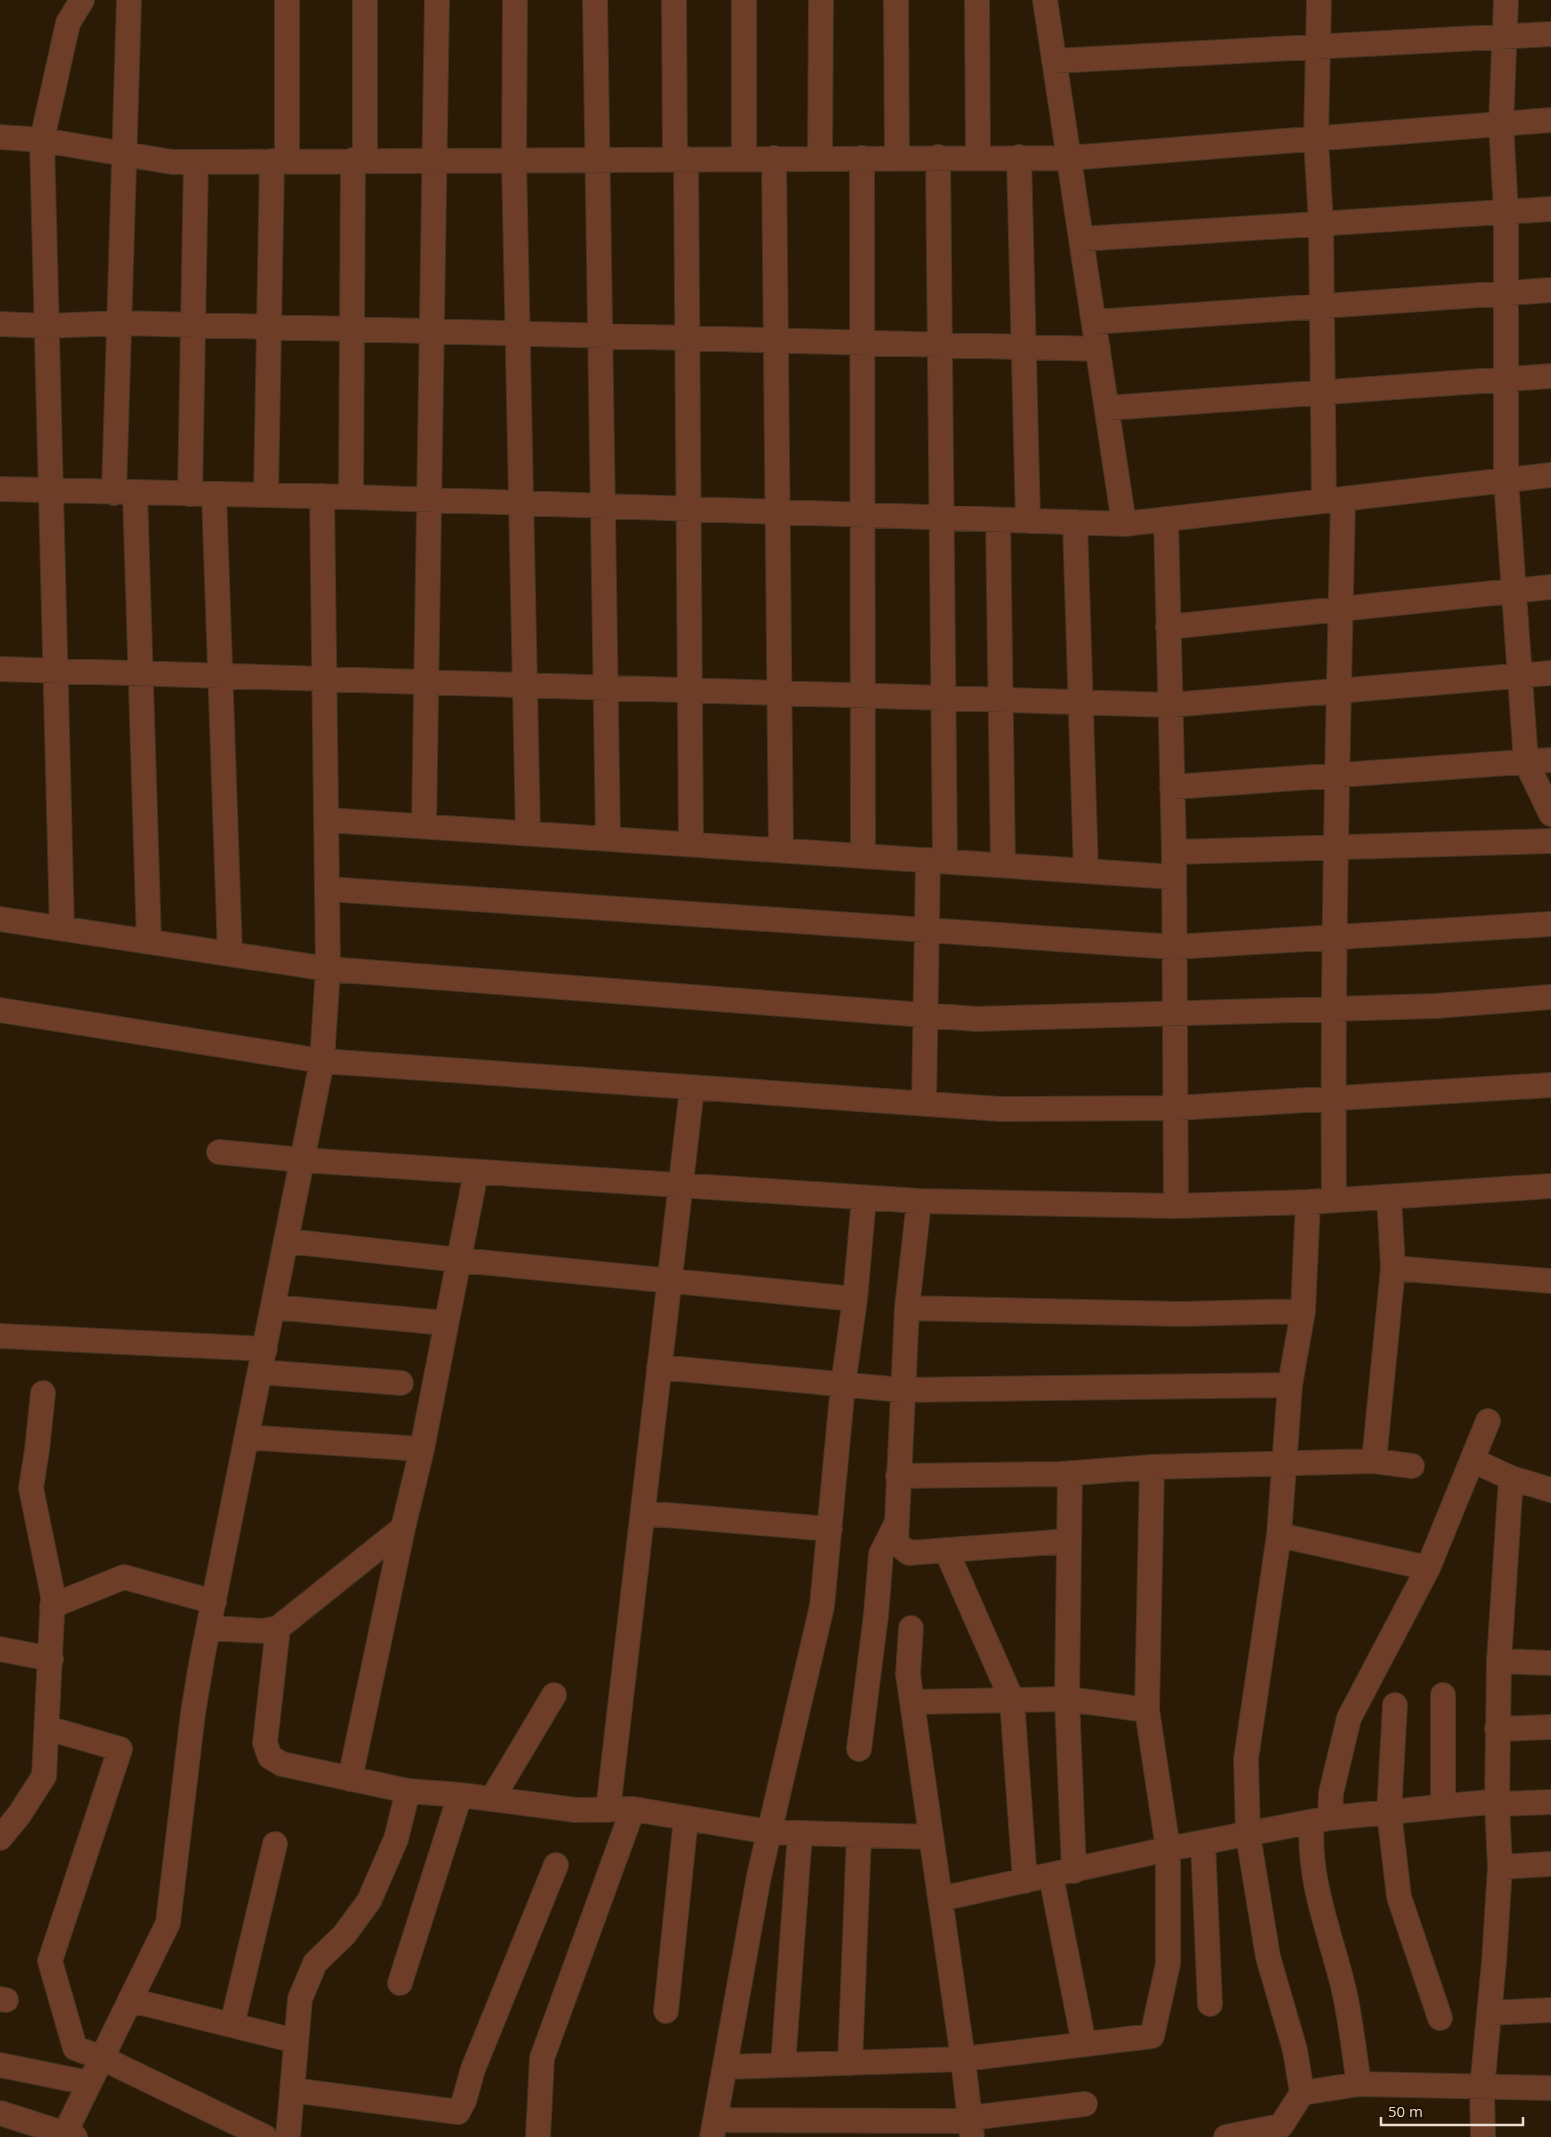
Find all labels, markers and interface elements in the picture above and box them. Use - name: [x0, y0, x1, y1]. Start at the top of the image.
- scale bar: [1381, 2094, 1524, 2126]
- text: 50 m: [1388, 2101, 1423, 2121]

